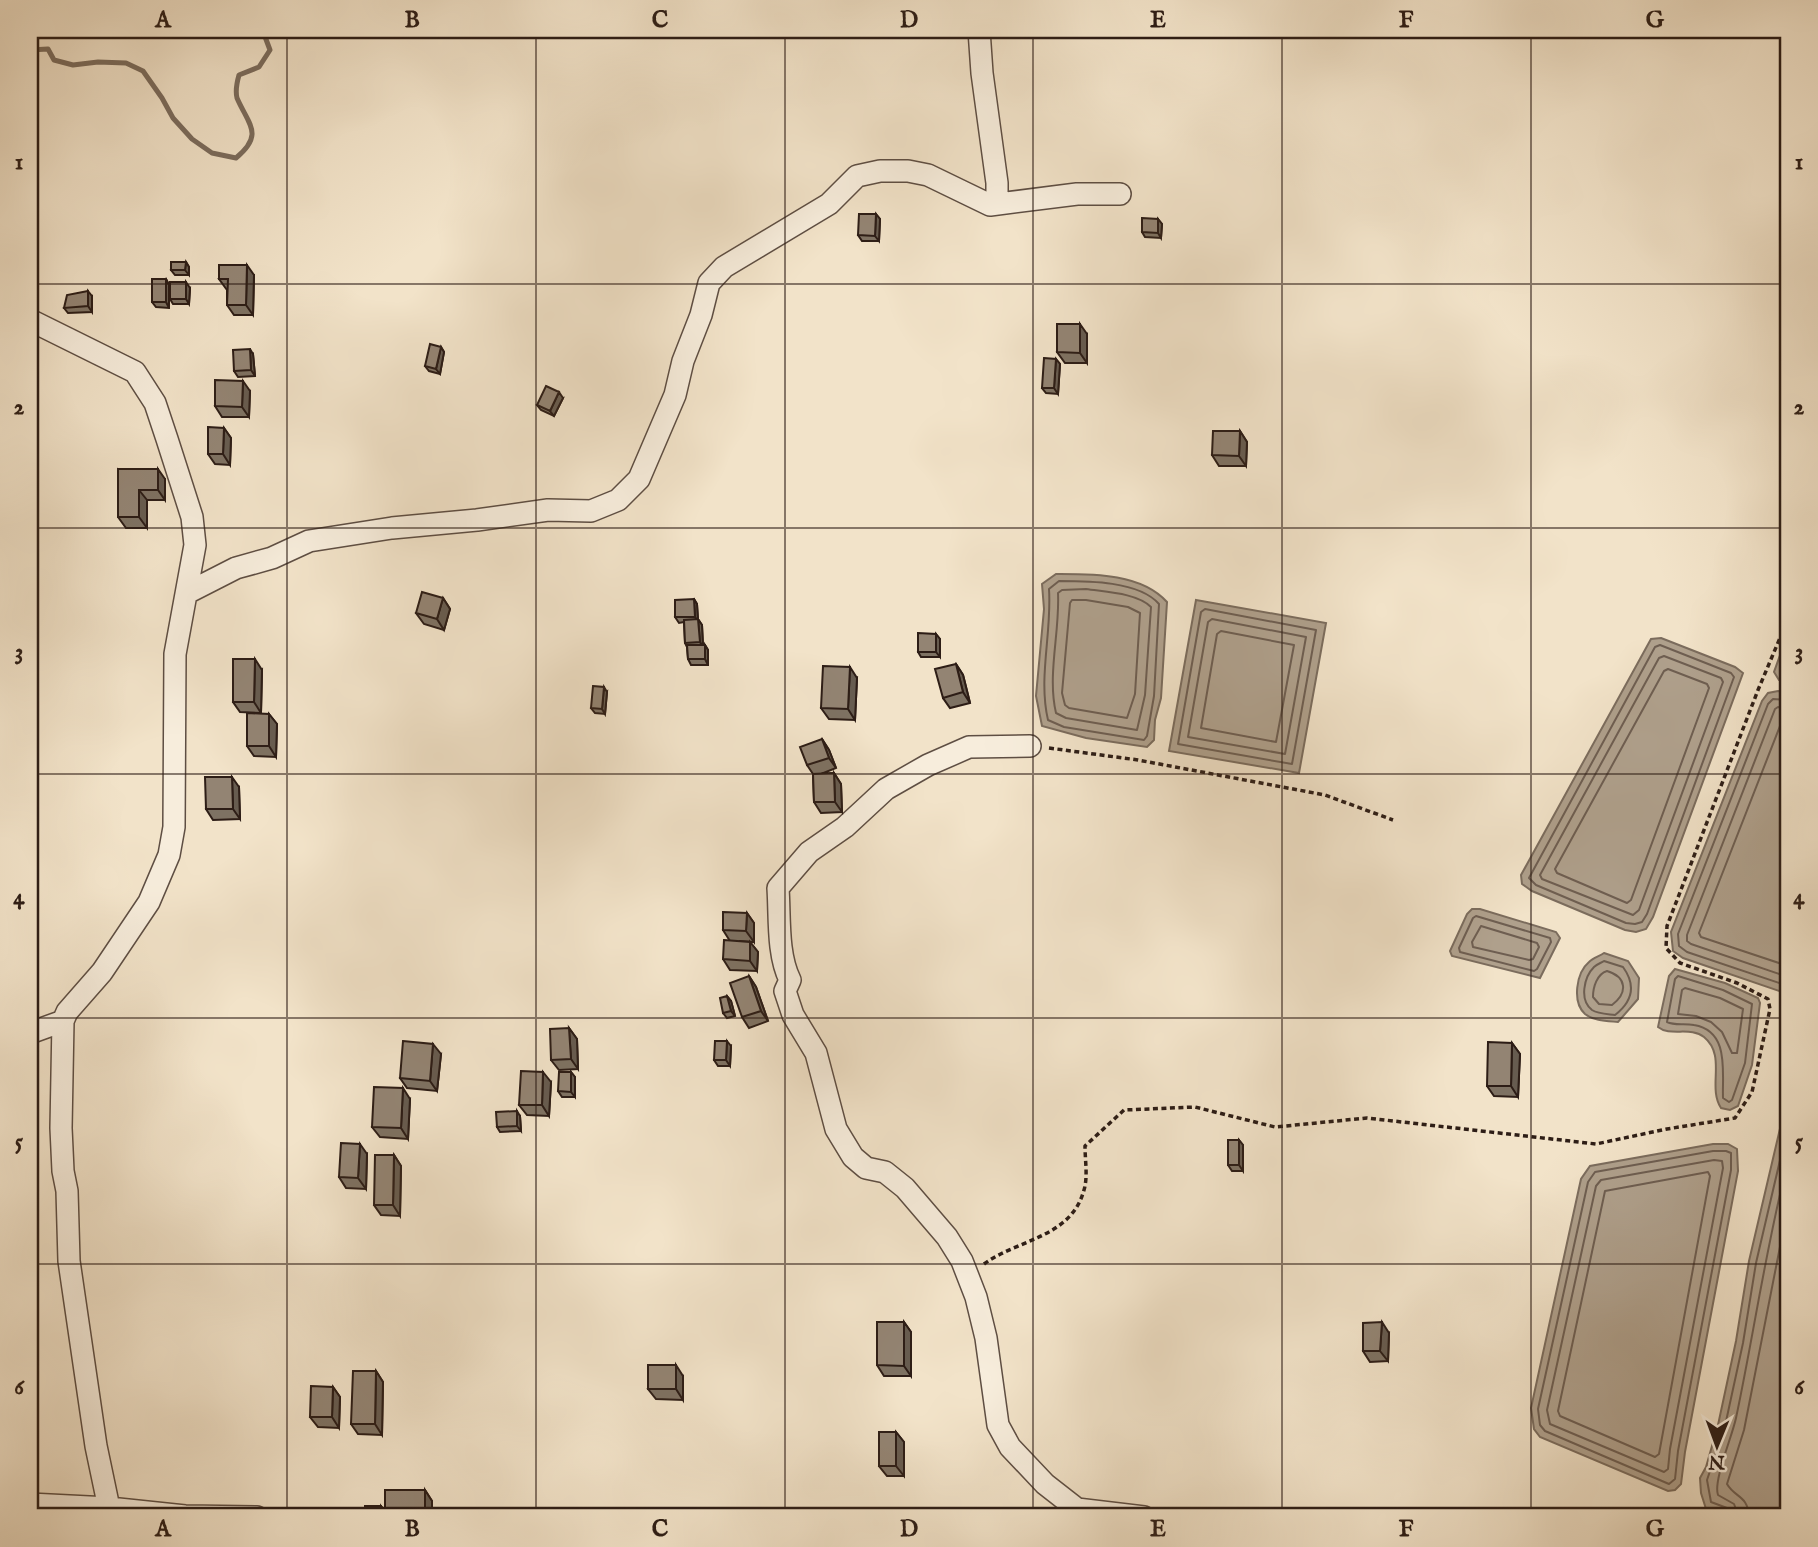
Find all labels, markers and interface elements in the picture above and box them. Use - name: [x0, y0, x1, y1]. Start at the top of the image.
- text: A: [154, 6, 172, 35]
- text: B: [404, 6, 420, 35]
- text: C: [652, 6, 669, 35]
- text: D: [900, 6, 918, 35]
- text: E: [1150, 6, 1166, 35]
- text: F: [1399, 6, 1414, 35]
- text: G: [1646, 6, 1665, 35]
- text: 1: [15, 148, 23, 177]
- text: 1: [1795, 148, 1803, 177]
- text: 2: [14, 393, 25, 422]
- text: 2: [1794, 393, 1805, 422]
- text: 3: [15, 638, 23, 667]
- text: 3: [1795, 638, 1803, 667]
- text: 4: [13, 883, 25, 912]
- text: 4: [1793, 883, 1805, 912]
- text: 5: [15, 1128, 24, 1157]
- text: 5: [1795, 1128, 1804, 1157]
- text: 6: [14, 1373, 25, 1402]
- text: 6: [1794, 1373, 1805, 1402]
- north arrow: [1682, 1410, 1752, 1480]
- text: N: [1708, 1449, 1726, 1473]
- text: A: [154, 1515, 172, 1544]
- text: B: [404, 1515, 420, 1544]
- text: C: [652, 1515, 669, 1544]
- text: D: [900, 1515, 918, 1544]
- text: E: [1150, 1515, 1166, 1544]
- text: F: [1399, 1515, 1414, 1544]
- text: G: [1646, 1515, 1665, 1544]

